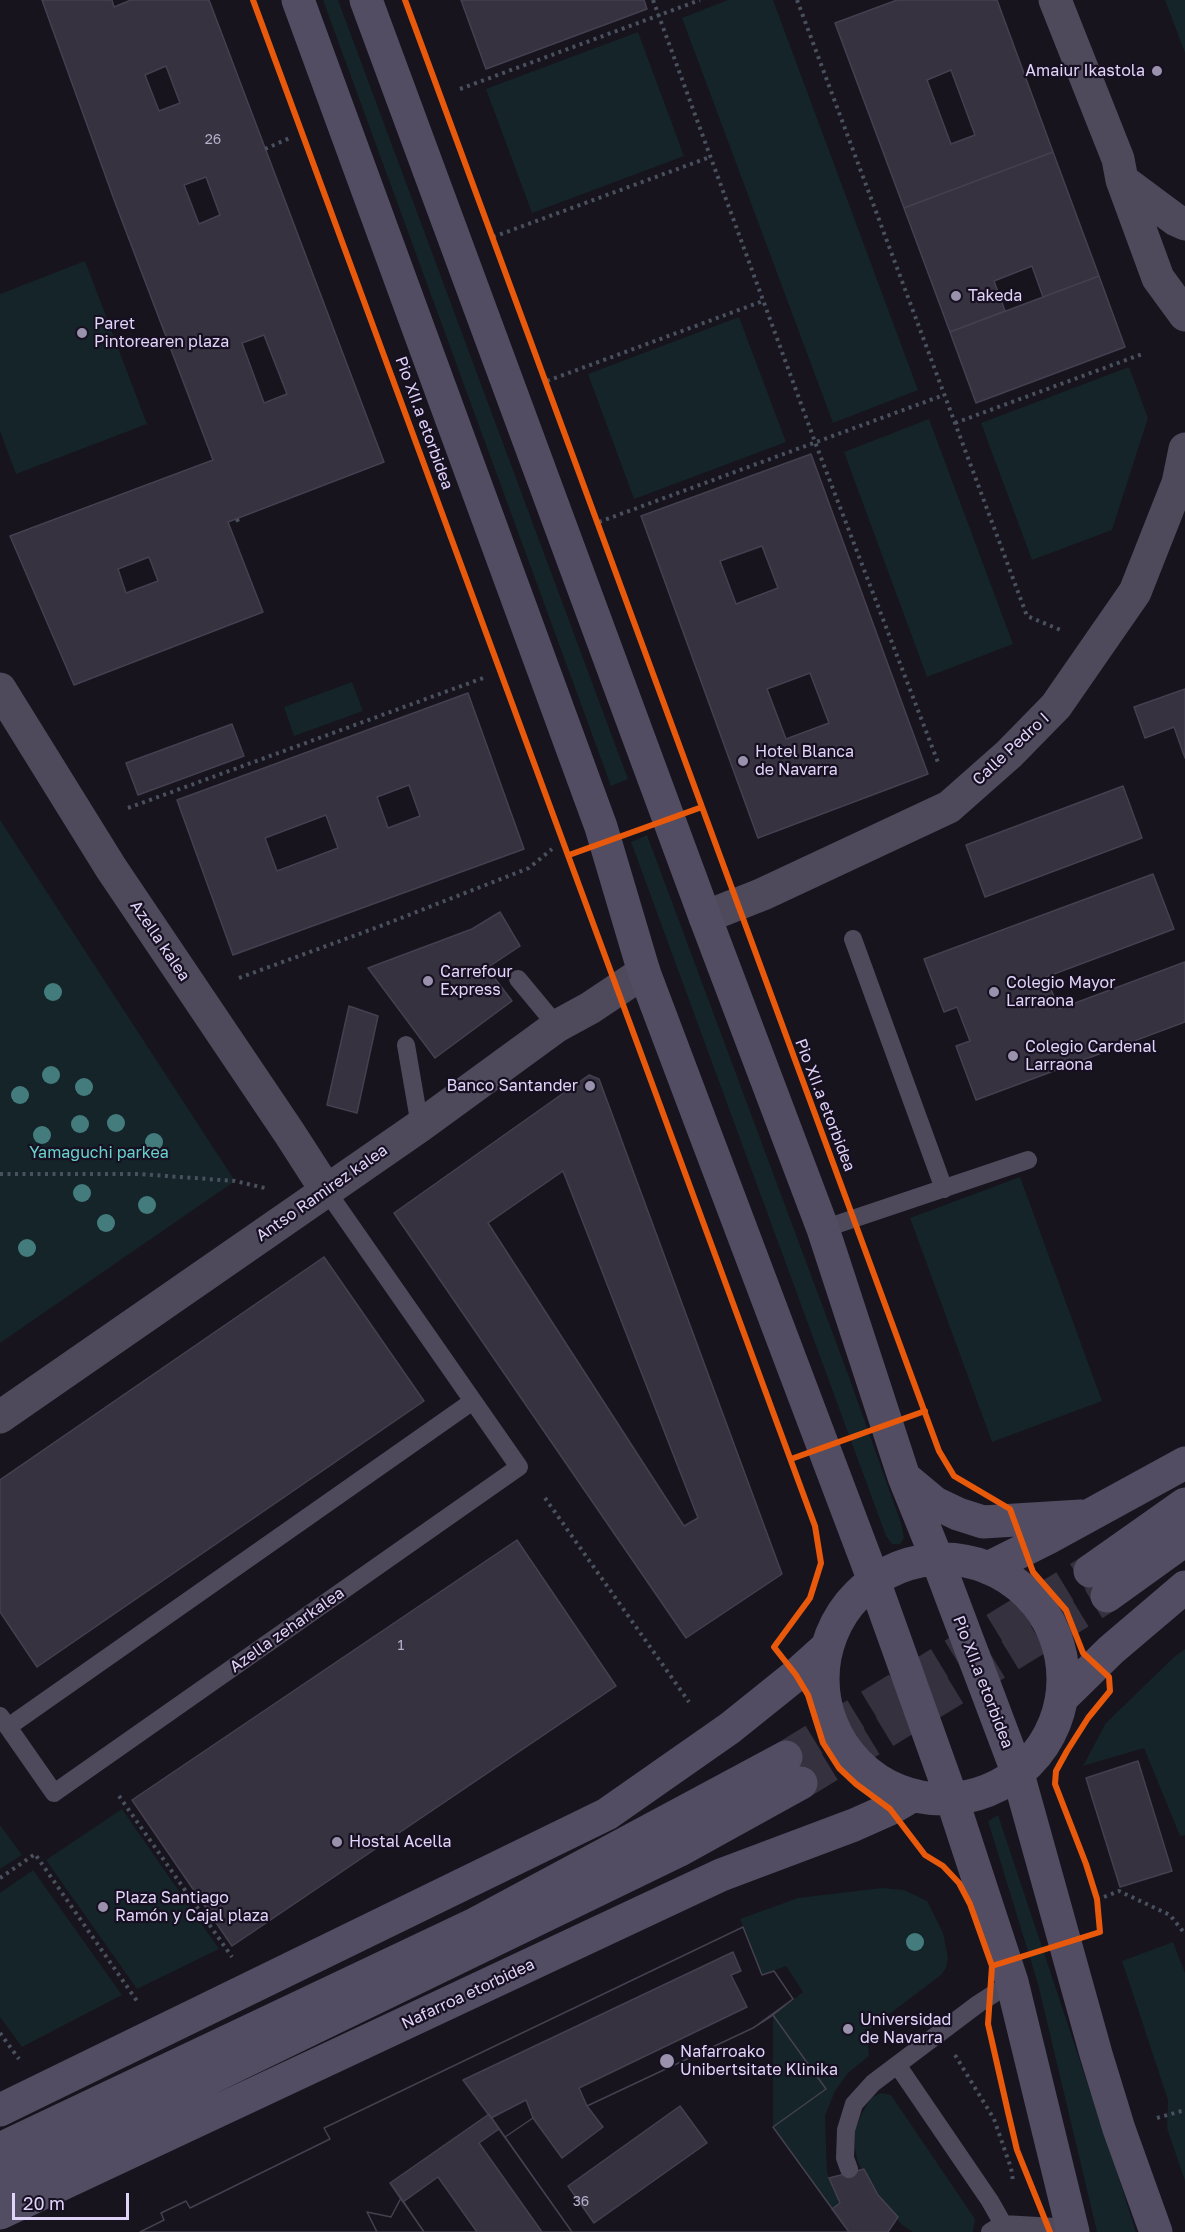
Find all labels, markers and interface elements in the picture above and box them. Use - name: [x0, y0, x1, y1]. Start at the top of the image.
- place label: Amaiur Ikastola: [1025, 61, 1145, 81]
- marker: Amaiur Ikastola: [1150, 64, 1164, 78]
- house number: 26: [205, 132, 221, 148]
- place label: Takeda: [968, 286, 1022, 306]
- marker: Takeda: [949, 289, 963, 303]
- place label: Paret Pintorearen plaza: [94, 314, 229, 352]
- marker: Paret Pintorearen plaza: [75, 326, 89, 340]
- street label: Pio XII.a etorbidea: [391, 354, 457, 492]
- street label: Calle Pedro I: [969, 709, 1053, 789]
- place label: Hotel Blanca de Navarra: [755, 742, 854, 780]
- marker: Hotel Blanca de Navarra: [736, 754, 750, 768]
- street label: Azella kalea: [126, 897, 194, 985]
- place label: Carrefour Express: [440, 962, 513, 1000]
- place label: Colegio Mayor Larraona: [1006, 973, 1115, 1011]
- marker: Carrefour Express: [421, 974, 435, 988]
- marker: Colegio Mayor Larraona: [987, 985, 1001, 999]
- street label: Pio XII.a etorbidea: [791, 1036, 859, 1174]
- place label: Colegio Cardenal Larraona: [1025, 1037, 1157, 1075]
- marker: Colegio Cardenal Larraona: [1006, 1049, 1020, 1063]
- place label: Banco Santander: [446, 1076, 578, 1096]
- marker: Banco Santander: [583, 1079, 597, 1093]
- street label: Antso Ramirez kalea: [253, 1140, 391, 1246]
- park label: Yamaguchi parkea: [29, 1143, 169, 1163]
- street label: Azella zeharkalea: [226, 1583, 348, 1677]
- street label: Pio XII.a etorbidea: [949, 1613, 1017, 1751]
- house number: 1: [398, 1638, 404, 1654]
- place label: Hostal Acella: [349, 1832, 452, 1852]
- marker: Hostal Acella: [330, 1835, 344, 1849]
- place label: Plaza Santiago Ramón y Cajal plaza: [115, 1888, 269, 1926]
- marker: Plaza Santiago Ramón y Cajal plaza: [96, 1900, 110, 1914]
- street label: Nafarroa etorbidea: [398, 1955, 538, 2033]
- place label: Universidad de Navarra: [860, 2010, 951, 2048]
- marker: Universidad de Navarra: [841, 2022, 855, 2036]
- place label: Nafarroako Unibertsitate Klinika: [680, 2042, 838, 2080]
- marker: Nafarroako Unibertsitate Klinika: [658, 2052, 676, 2070]
- scale bar: [15, 2181, 132, 2219]
- text: 20 m: [23, 2192, 65, 2214]
- house number: 36: [573, 2194, 589, 2210]

